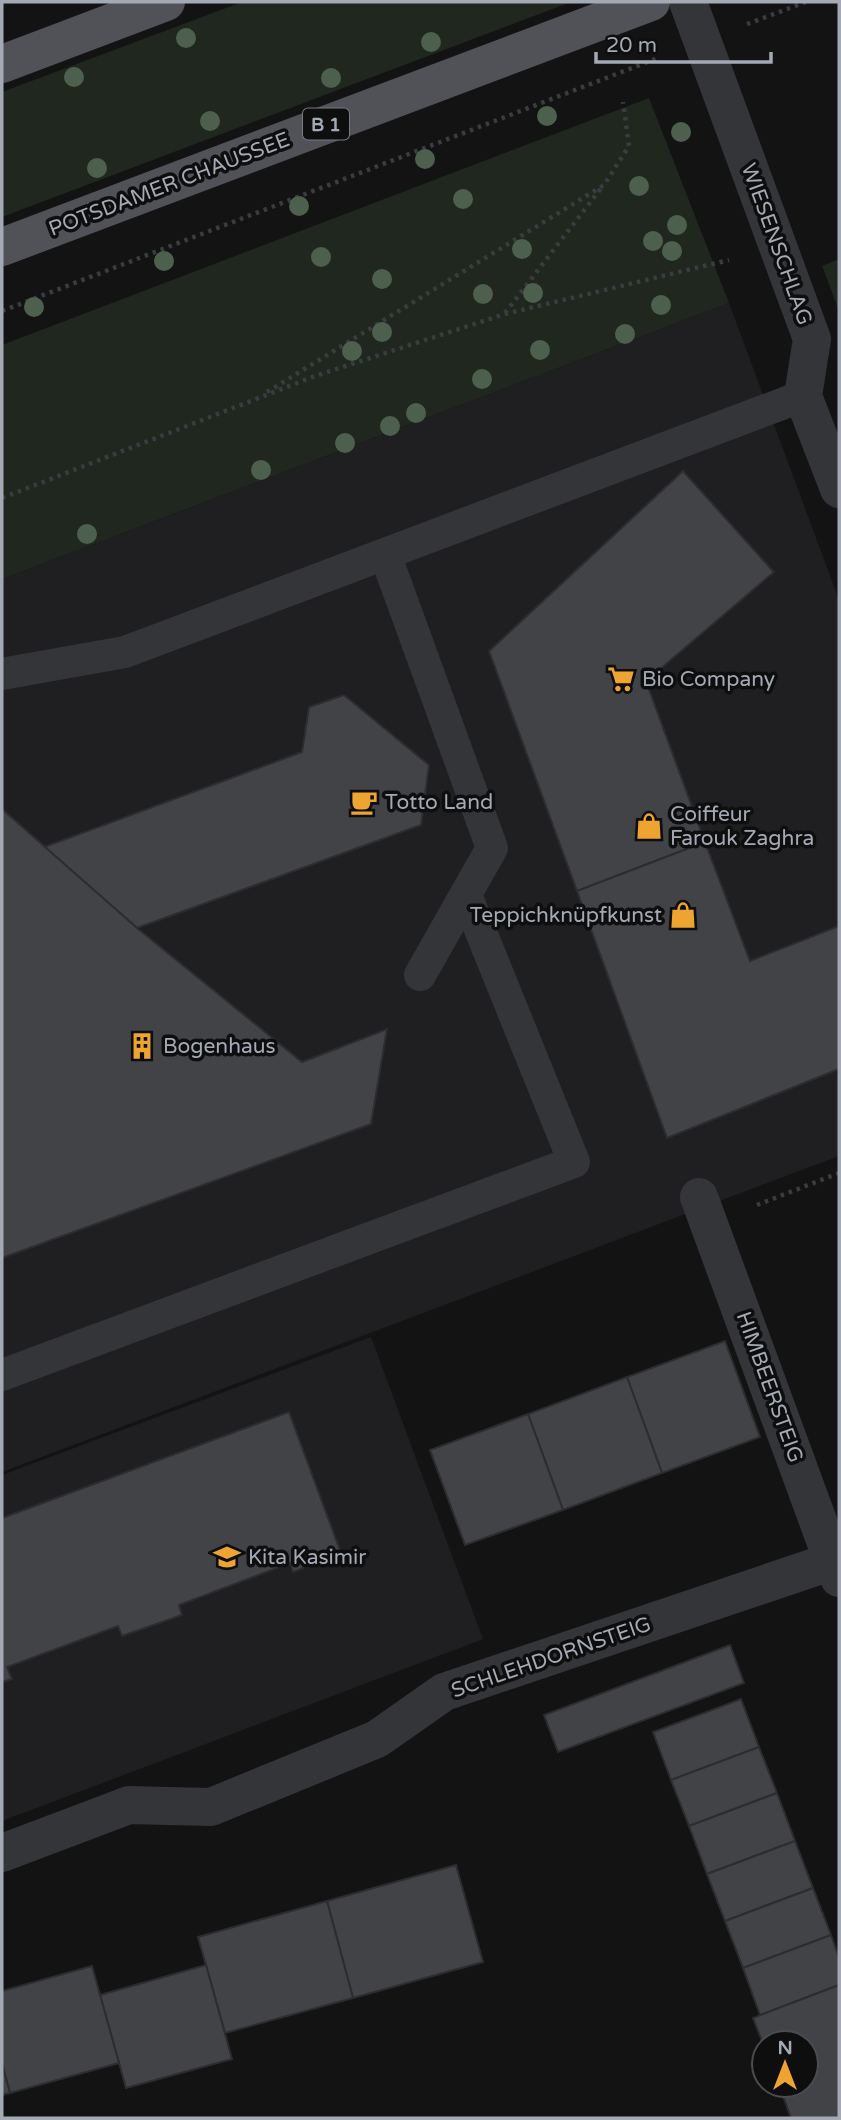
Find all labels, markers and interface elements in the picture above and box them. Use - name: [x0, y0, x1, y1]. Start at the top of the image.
- scale bar: [596, 21, 771, 65]
- text: 20 m: [606, 33, 657, 58]
- road number: B 1: [303, 108, 349, 140]
- street label: POTSDAMER CHAUSSEE: [45, 127, 293, 242]
- street label: WIESENSCHLAG: [736, 160, 817, 328]
- supermarket icon: Bio Company: [606, 664, 636, 694]
- place label: Bio Company: [642, 667, 775, 692]
- cafe icon: Totto Land: [349, 787, 379, 817]
- place label: Totto Land: [385, 790, 493, 815]
- place label: Coiffeur Farouk Zaghra: [670, 802, 814, 851]
- shop icon: Coiffeur Farouk Zaghra: [634, 811, 664, 841]
- shop icon: Teppichknüpfkunst: [668, 900, 698, 930]
- place label: Teppichknüpfkunst: [470, 903, 662, 928]
- building icon: Bogenhaus: [127, 1031, 157, 1061]
- place label: Bogenhaus: [163, 1034, 276, 1059]
- street label: HIMBEERSTEIG: [731, 1308, 808, 1466]
- school or university icon: Kita Kasimir: [212, 1542, 242, 1572]
- place label: Kita Kasimir: [248, 1545, 366, 1570]
- street label: SCHLEHDORNSTEIG: [448, 1612, 654, 1703]
- north arrow: [750, 2029, 820, 2099]
- text: N: [777, 2037, 793, 2059]

